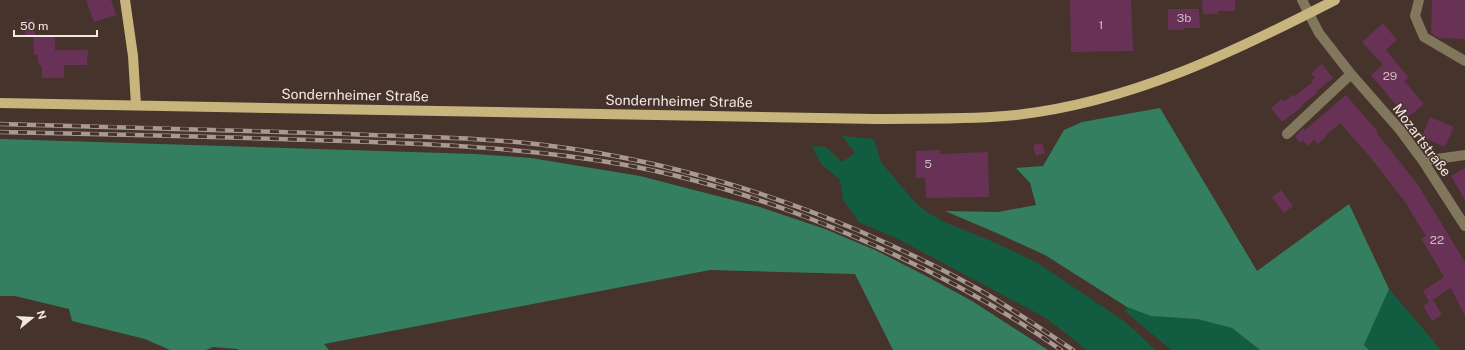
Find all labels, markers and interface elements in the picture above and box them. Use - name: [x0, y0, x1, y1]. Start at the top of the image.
- house number: 3b: [1177, 11, 1191, 25]
- scale bar: [14, 12, 97, 38]
- house number: 1: [1099, 18, 1103, 32]
- text: 50 m: [20, 19, 48, 33]
- house number: 29: [1383, 69, 1397, 83]
- street label: Sondernheimer Straße: [281, 86, 429, 104]
- street label: Sondernheimer Straße: [605, 92, 753, 110]
- street label: Mozartstraße: [1389, 101, 1455, 180]
- house number: 5: [924, 157, 932, 171]
- house number: 22: [1430, 233, 1444, 247]
- north arrow: [12, 298, 52, 338]
- text: N: [34, 309, 49, 321]

